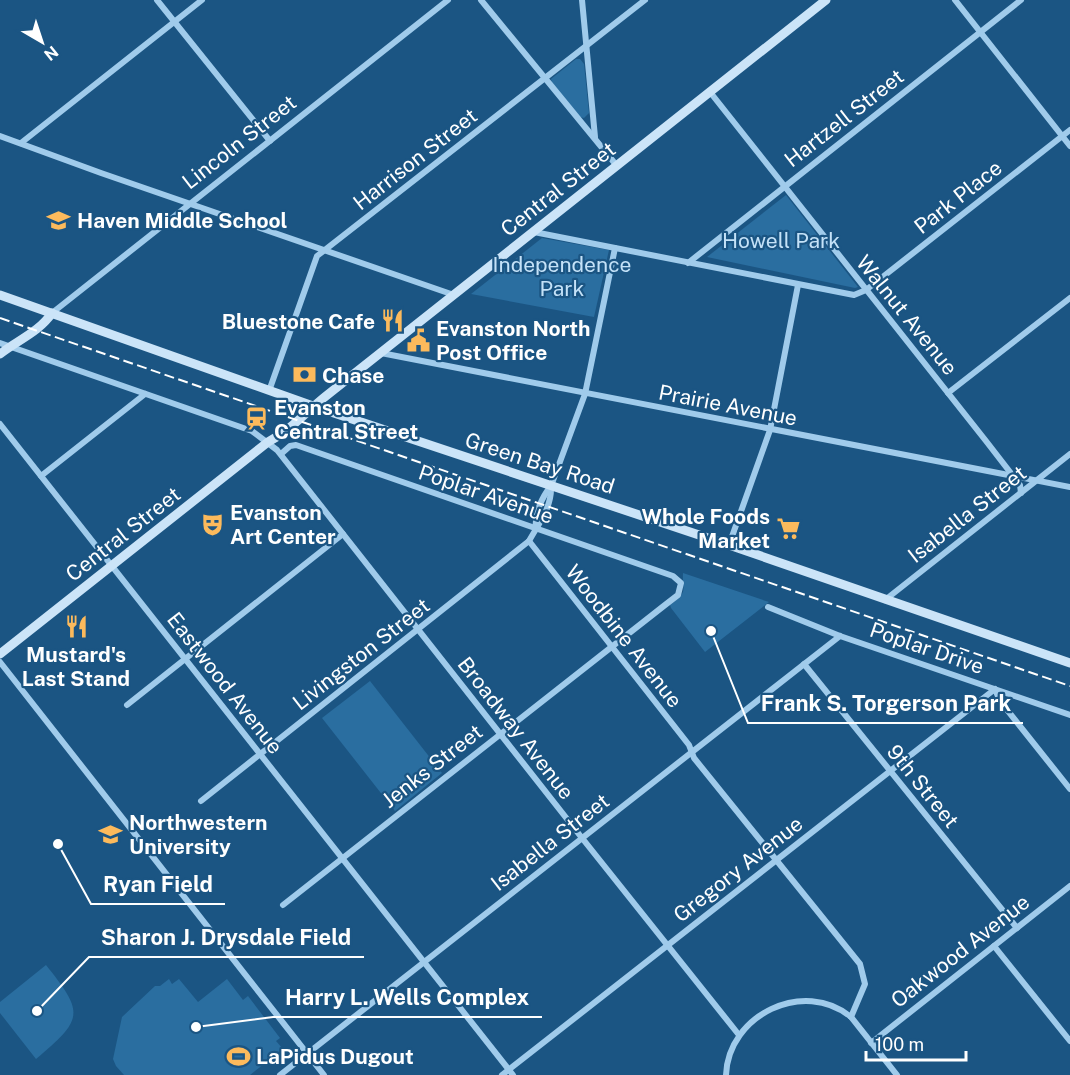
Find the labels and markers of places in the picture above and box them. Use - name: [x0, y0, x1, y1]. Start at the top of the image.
- school or university icon: Haven Middle School: [46, 207, 72, 233]
- place label: Haven Middle School: [77, 208, 288, 233]
- restaurant icon: Bluestone Cafe: [380, 308, 406, 334]
- place label: Bluestone Cafe: [222, 309, 375, 334]
- place label: Evanston North Post Office: [436, 316, 590, 365]
- public building icon: Evanston North Post Office: [405, 327, 431, 353]
- bank icon: Chase: [291, 362, 317, 388]
- place label: Chase: [322, 363, 384, 388]
- place label: Evanston Central Street: [274, 395, 418, 444]
- station icon: Evanston Central Street: [243, 406, 269, 432]
- place label: Evanston Art Center: [230, 500, 336, 549]
- place label: Whole Foods Market: [642, 504, 770, 553]
- theatre icon: Evanston Art Center: [199, 511, 225, 537]
- supermarket icon: Whole Foods Market: [775, 515, 801, 541]
- restaurant icon: Mustard's Last Stand: [63, 613, 89, 639]
- place label: Mustard's Last Stand: [22, 642, 130, 691]
- callout: Frank S. Torgerson Park: [748, 683, 1023, 723]
- place label: Northwestern University: [129, 810, 268, 859]
- school or university icon: Northwestern University: [98, 821, 124, 847]
- callout: Ryan Field: [91, 864, 225, 904]
- callout: Sharon J. Drysdale Field: [89, 917, 364, 957]
- callout: Harry L. Wells Complex: [273, 977, 542, 1017]
- sports icon: LaPidus Dugout: [225, 1043, 251, 1069]
- place label: LaPidus Dugout: [256, 1044, 414, 1069]

